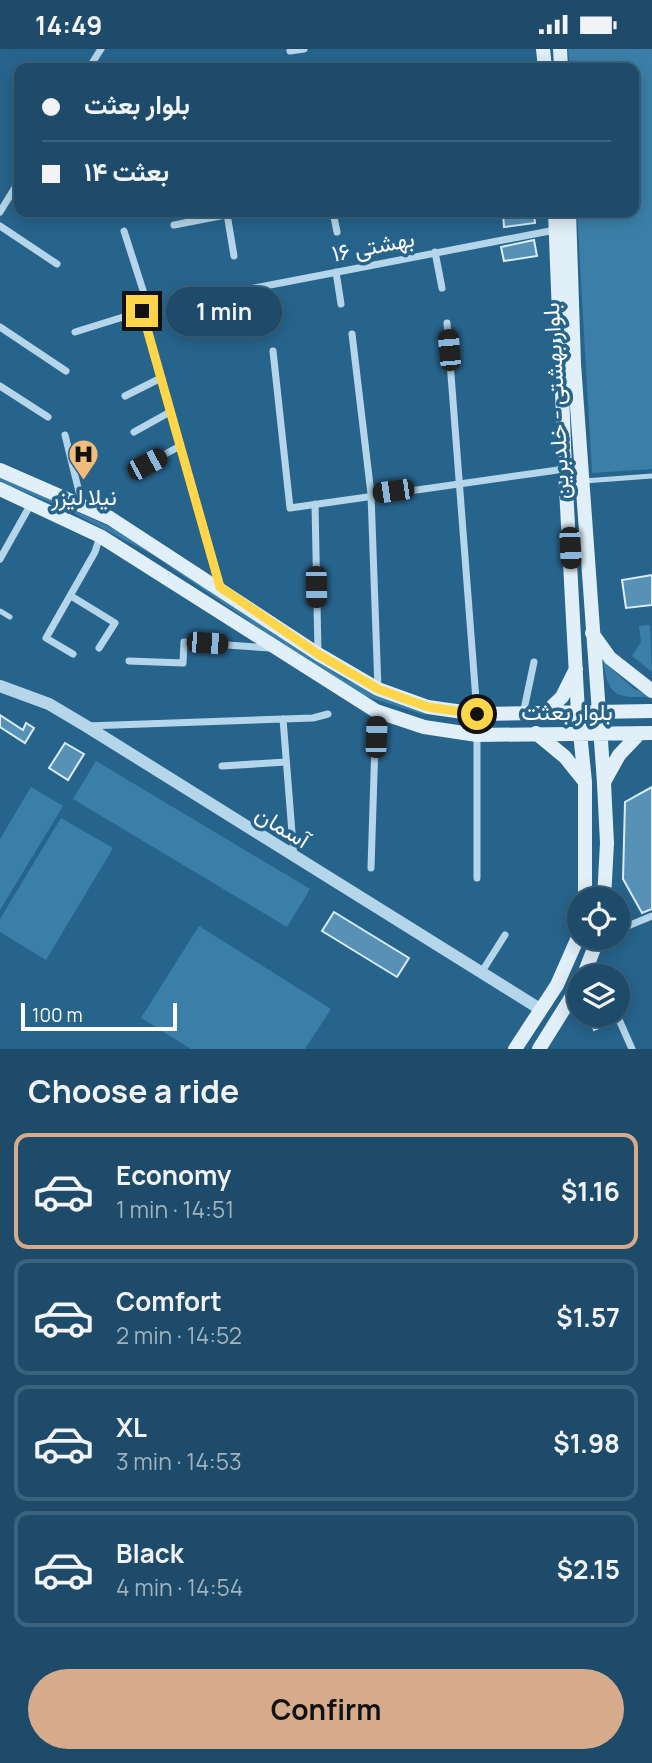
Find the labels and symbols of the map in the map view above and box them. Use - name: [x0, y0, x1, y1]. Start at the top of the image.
- street label: ۱۶ بهشتی: [329, 221, 417, 269]
- callout: 1 min: [166, 287, 282, 335]
- route end: [126, 295, 158, 327]
- street label: بلوار بهشتی - خلدبرین: [534, 302, 576, 500]
- car: [437, 328, 462, 372]
- hospital icon: نیلا لیزر: [67, 438, 101, 482]
- car: [124, 445, 171, 483]
- car: [371, 478, 416, 504]
- place label: نیلا لیزر: [50, 480, 117, 512]
- car: [559, 526, 582, 570]
- car: [306, 566, 327, 608]
- car: [186, 631, 229, 655]
- street label: بلوار بعثت: [521, 695, 613, 727]
- route start: [461, 698, 493, 730]
- car: [365, 716, 388, 758]
- street label: آسمان: [250, 797, 318, 856]
- scale bar: [21, 1000, 177, 1032]

